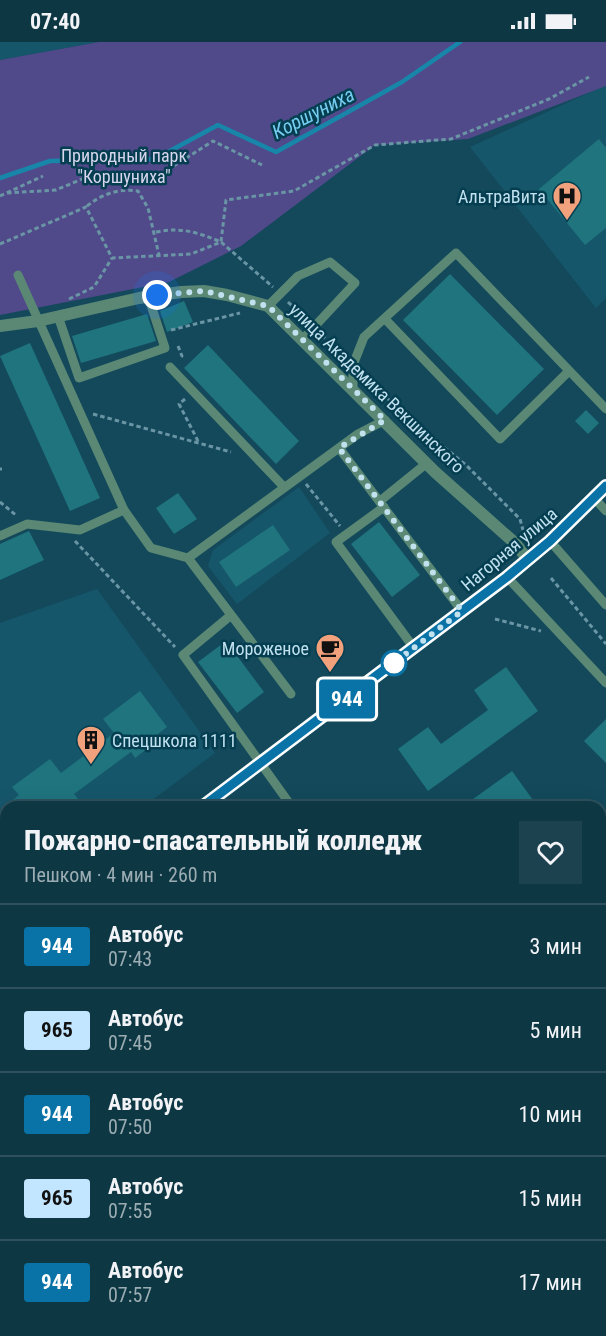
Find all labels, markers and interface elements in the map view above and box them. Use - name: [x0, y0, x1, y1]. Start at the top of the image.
- text: 07:40: [30, 9, 81, 34]
- water label: Коршуниха: [268, 82, 358, 144]
- park label: Природный парк "Коршуниха": [61, 145, 187, 187]
- hospital icon: АльтраВита: [551, 180, 583, 222]
- place label: АльтраВита: [458, 186, 546, 207]
- your location: [142, 280, 172, 310]
- street label: улица Академика Векшинского: [285, 299, 469, 477]
- street label: Нагорная улица: [457, 503, 561, 595]
- cafe icon: Мороженое: [314, 632, 346, 674]
- place label: Мороженое: [222, 638, 309, 659]
- unlabelled marker: [381, 650, 407, 676]
- line badge: 944: [312, 680, 382, 718]
- text: 944: [331, 687, 363, 711]
- building icon: Спецшкола 1111: [75, 724, 107, 766]
- place label: Спецшкола 1111: [112, 730, 237, 751]
- button: heart: [519, 821, 582, 884]
- text: Пожарно-спасательный колледж: [24, 824, 422, 857]
- text: Пешком · 4 мин · 260 m: [24, 863, 217, 887]
- text: Автобус: [108, 922, 183, 947]
- text: 944: [41, 934, 73, 958]
- text: 3 мин: [529, 934, 582, 959]
- text: 07:43: [108, 947, 152, 971]
- text: Автобус: [108, 1006, 183, 1031]
- text: 965: [41, 1018, 73, 1042]
- text: 5 мин: [529, 1018, 582, 1043]
- text: 07:45: [108, 1031, 152, 1055]
- text: Автобус: [108, 1090, 183, 1115]
- text: 944: [41, 1102, 73, 1126]
- text: 10 мин: [519, 1102, 582, 1127]
- text: 07:50: [108, 1115, 152, 1139]
- text: Автобус: [108, 1174, 183, 1199]
- text: 965: [41, 1186, 73, 1210]
- text: 15 мин: [519, 1186, 582, 1211]
- text: 07:55: [108, 1199, 152, 1223]
- text: Автобус: [108, 1258, 183, 1283]
- text: 944: [41, 1270, 73, 1294]
- text: 17 мин: [519, 1270, 582, 1295]
- text: 07:57: [108, 1283, 152, 1307]

